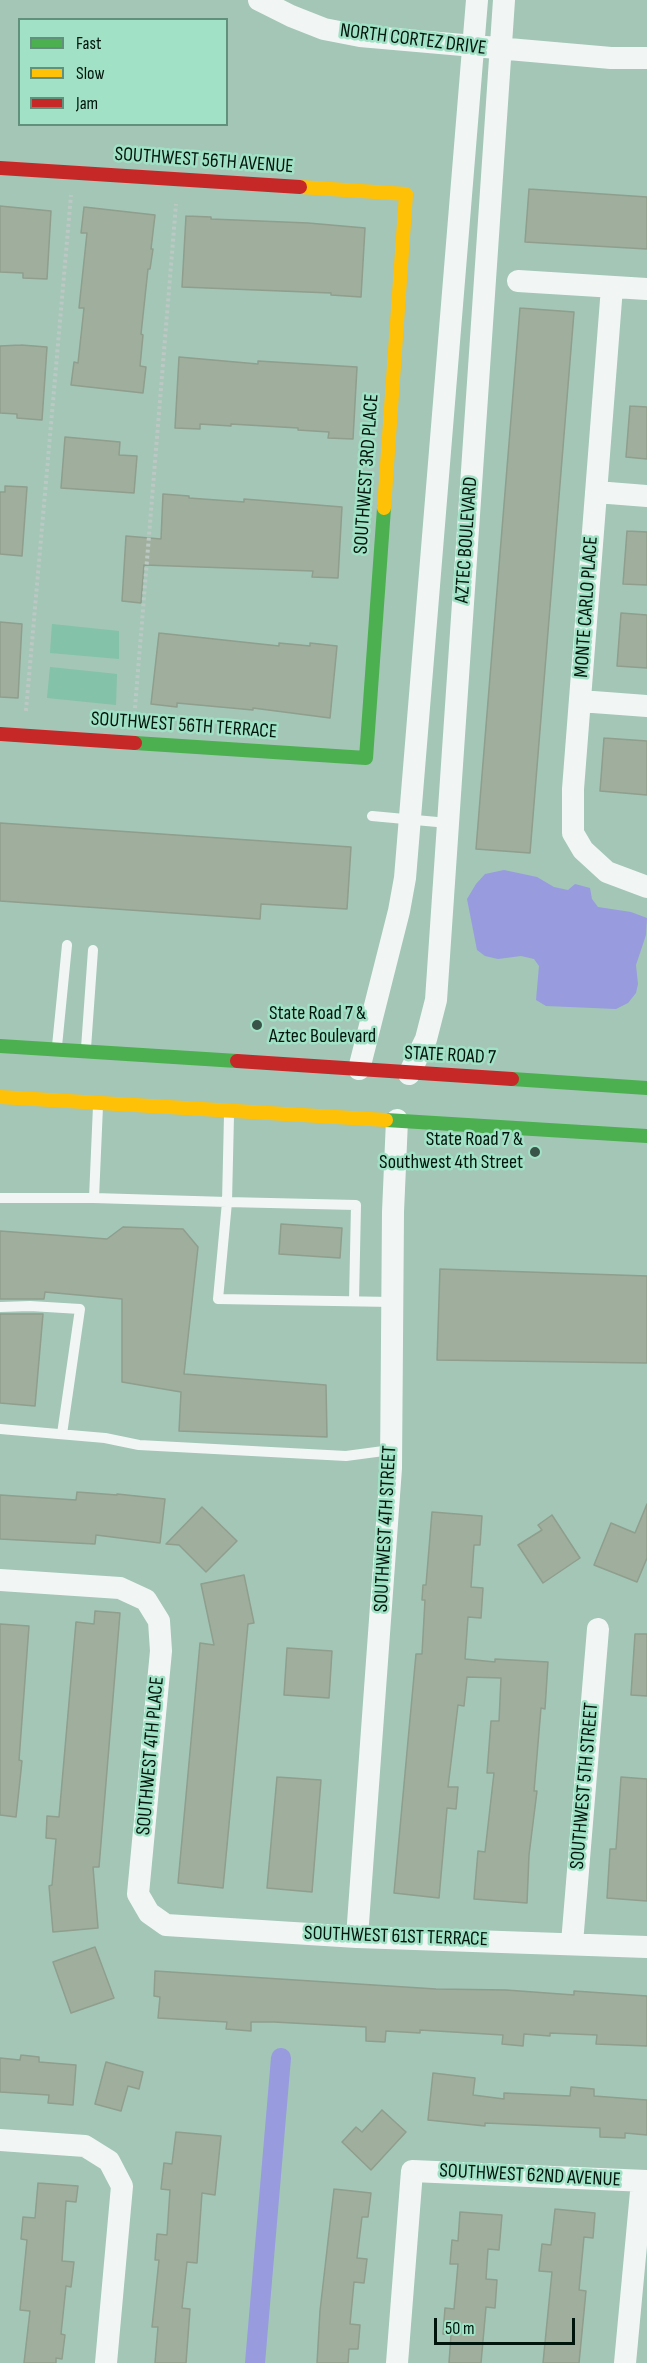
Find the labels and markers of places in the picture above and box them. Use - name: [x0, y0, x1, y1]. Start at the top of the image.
- place label: State Road 7 & Aztec Boulevard: [269, 1002, 376, 1049]
- marker: State Road 7 & Aztec Boulevard: [250, 1018, 264, 1032]
- place label: State Road 7 & Southwest 4th Street: [379, 1128, 523, 1175]
- marker: State Road 7 & Southwest 4th Street: [528, 1145, 542, 1159]

